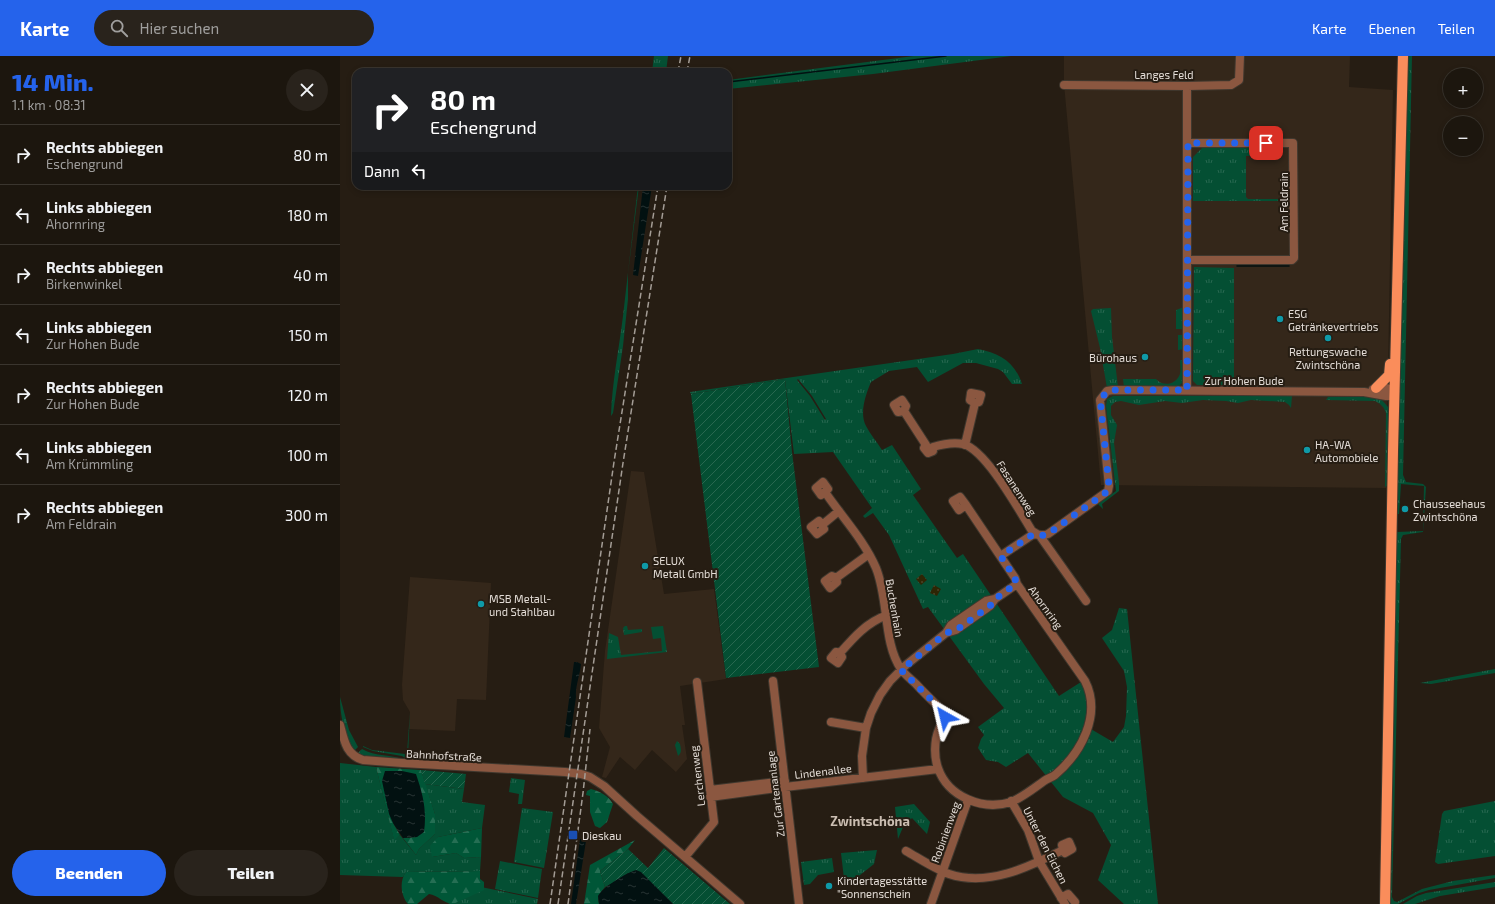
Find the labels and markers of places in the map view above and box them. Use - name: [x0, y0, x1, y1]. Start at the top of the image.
- pin: [1249, 126, 1283, 160]
- place label: ESG Getränkevertriebs: [1288, 307, 1379, 333]
- marker: ESG Getränkevertriebs: [1275, 314, 1285, 324]
- marker: Rettungswache Zwintschöna: [1323, 333, 1333, 343]
- place label: Rettungswache Zwintschöna: [1289, 345, 1367, 371]
- place label: Bürohaus: [1089, 351, 1137, 364]
- marker: Bürohaus: [1140, 352, 1150, 362]
- place label: HA-WA Automobiele: [1315, 438, 1379, 464]
- marker: HA-WA Automobiele: [1302, 445, 1312, 455]
- place label: Chausseehaus Zwintschöna: [1413, 497, 1486, 523]
- marker: Chausseehaus Zwintschöna: [1400, 504, 1410, 514]
- place label: SELUX Metall GmbH: [653, 554, 718, 580]
- marker: SELUX Metall GmbH: [640, 561, 650, 571]
- place label: MSB Metall- und Stahlbau: [489, 592, 555, 618]
- marker: MSB Metall- und Stahlbau: [476, 599, 486, 609]
- marker: Dieskau: [567, 829, 579, 841]
- place label: Dieskau: [582, 829, 621, 842]
- place label: Kindertagesstätte "Sonnenschein: [837, 874, 927, 900]
- marker: Kindertagesstätte "Sonnenschein: [824, 881, 834, 891]

